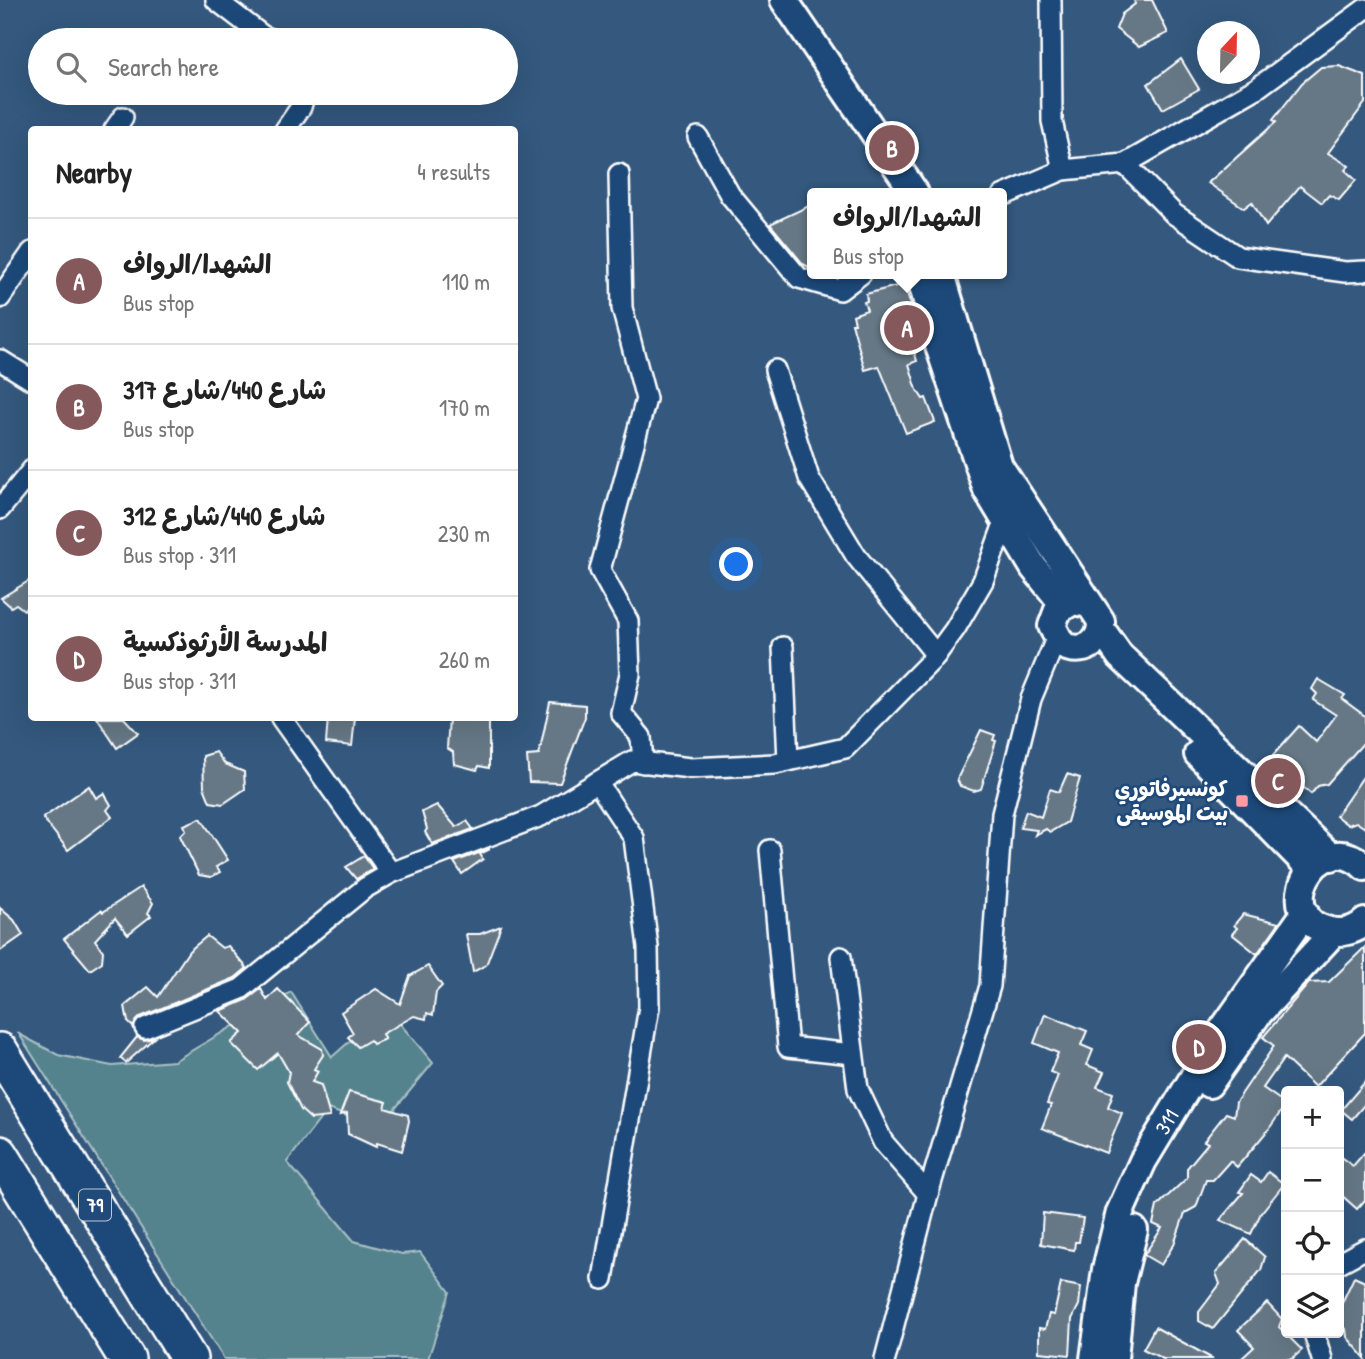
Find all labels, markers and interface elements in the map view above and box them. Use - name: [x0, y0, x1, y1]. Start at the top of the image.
- north arrow: [1197, 21, 1260, 84]
- search box: [28, 28, 518, 105]
- icon: search: [52, 48, 90, 86]
- text: Search here: [108, 49, 219, 84]
- pin: B: [869, 122, 915, 174]
- text: Nearby: [56, 152, 132, 192]
- text: 4 results: [417, 156, 490, 187]
- popup: [807, 188, 1007, 279]
- text: الشهدا/الرواف: [833, 199, 981, 234]
- text: Bus stop: [833, 240, 904, 271]
- text: الشهدا/الرواف: [123, 246, 271, 281]
- text: A: [73, 266, 85, 297]
- text: 110 m: [442, 266, 490, 297]
- text: Bus stop: [123, 287, 194, 318]
- pin: A: [884, 302, 930, 354]
- text: شارع 440/شارع 317: [123, 372, 326, 407]
- text: B: [73, 392, 85, 423]
- text: 170 m: [439, 392, 490, 423]
- text: Bus stop: [123, 413, 194, 444]
- text: شارع 440/شارع 312: [123, 498, 326, 533]
- text: C: [73, 518, 85, 549]
- text: 230 m: [438, 518, 490, 549]
- text: Bus stop · 311: [123, 539, 236, 570]
- your location: [719, 547, 753, 581]
- text: المدرسة الأرثوذكسية: [123, 624, 327, 659]
- text: D: [74, 644, 84, 675]
- text: 260 m: [439, 644, 490, 675]
- text: Bus stop · 311: [123, 665, 236, 696]
- pin: C: [1255, 755, 1301, 807]
- place label: كونسيرفاتوري بيت الموسيقى: [1115, 774, 1228, 827]
- marker: كونسيرفاتوري بيت الموسيقى: [1234, 793, 1250, 809]
- pin: D: [1176, 1021, 1222, 1073]
- map controls: [1281, 1086, 1344, 1338]
- button: +: [1281, 1086, 1344, 1149]
- street label: 311: [1148, 1104, 1185, 1140]
- button: −: [1281, 1149, 1344, 1212]
- road number: 79: [79, 1190, 111, 1220]
- button: locate: [1281, 1212, 1344, 1275]
- button: layers: [1281, 1275, 1344, 1338]

